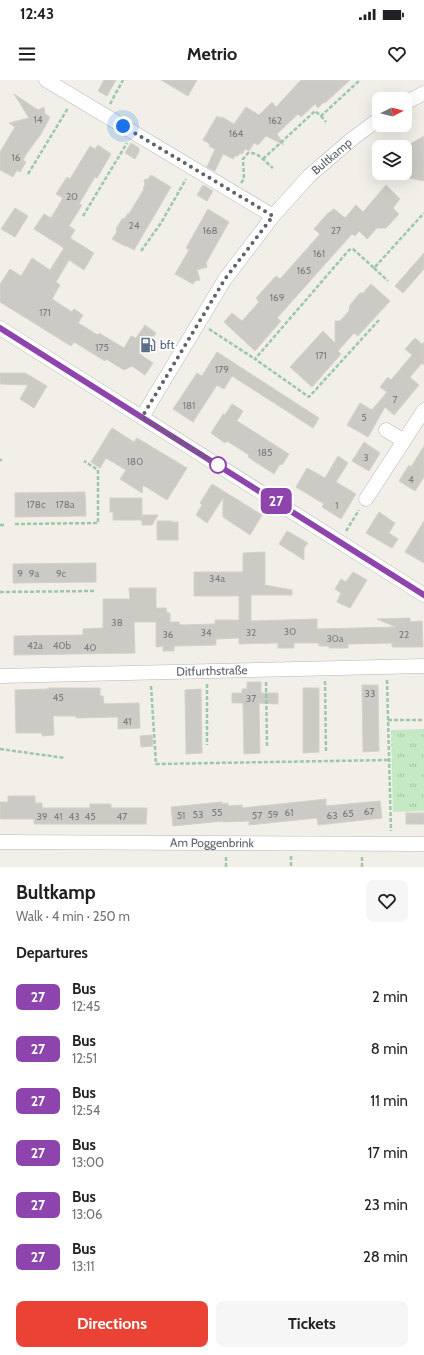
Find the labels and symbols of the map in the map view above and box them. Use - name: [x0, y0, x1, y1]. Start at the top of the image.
- north arrow: [372, 92, 412, 132]
- house number: 14: [33, 113, 43, 126]
- house number: 162: [268, 114, 282, 127]
- your location: [113, 116, 133, 136]
- house number: 164: [229, 127, 244, 140]
- street label: Bultkamp: [308, 134, 355, 178]
- house number: 16: [12, 151, 21, 164]
- house number: 20: [66, 190, 78, 203]
- house number: 24: [128, 219, 140, 232]
- house number: 168: [202, 224, 218, 237]
- house number: 27: [331, 224, 341, 237]
- house number: 161: [313, 247, 325, 260]
- house number: 165: [297, 264, 311, 277]
- house number: 169: [270, 291, 285, 304]
- house number: 171: [39, 306, 51, 319]
- fuel station icon: bft: [139, 336, 157, 354]
- place label: bft: [160, 337, 175, 352]
- house number: 175: [95, 341, 109, 354]
- house number: 171: [315, 349, 327, 362]
- house number: 179: [215, 363, 229, 376]
- house number: 7: [392, 393, 398, 406]
- house number: 181: [183, 399, 195, 412]
- house number: 5: [361, 411, 367, 424]
- house number: 185: [258, 446, 272, 459]
- house number: 3: [363, 451, 369, 464]
- house number: 180: [127, 455, 143, 468]
- unlabelled marker: [209, 456, 227, 474]
- house number: 4: [408, 473, 414, 486]
- line badge: 27: [258, 488, 294, 514]
- house number: 178c: [27, 498, 46, 511]
- house number: 178a: [55, 498, 75, 511]
- house number: 1: [335, 499, 339, 512]
- house number: 9: [17, 567, 23, 580]
- house number: 9a: [29, 567, 39, 580]
- house number: 9c: [56, 567, 67, 580]
- house number: 34a: [209, 572, 225, 585]
- house number: 38: [111, 616, 123, 629]
- house number: 30: [284, 625, 296, 638]
- house number: 34: [200, 626, 212, 639]
- house number: 32: [246, 626, 256, 639]
- house number: 36: [162, 628, 174, 641]
- house number: 22: [399, 628, 409, 641]
- house number: 30a: [326, 632, 344, 645]
- house number: 42a: [27, 639, 43, 652]
- house number: 40b: [53, 639, 72, 652]
- house number: 40: [84, 641, 96, 654]
- street label: Ditfurthstraße: [176, 662, 248, 679]
- house number: 33: [365, 687, 375, 700]
- house number: 45: [52, 691, 64, 704]
- house number: 37: [246, 692, 256, 705]
- house number: 41: [122, 715, 132, 728]
- house number: 67: [364, 805, 374, 818]
- house number: 55: [212, 806, 222, 819]
- house number: 61: [285, 806, 293, 819]
- house number: 65: [342, 807, 354, 820]
- house number: 53: [193, 808, 203, 821]
- house number: 59: [267, 808, 279, 821]
- house number: 51: [177, 809, 185, 822]
- house number: 57: [252, 809, 262, 822]
- house number: 63: [326, 809, 338, 822]
- house number: 39: [36, 810, 48, 823]
- house number: 41: [53, 810, 63, 823]
- house number: 43: [68, 810, 80, 823]
- house number: 45: [84, 810, 96, 823]
- house number: 47: [117, 810, 127, 823]
- street label: Am Poggenbrink: [170, 835, 255, 850]

